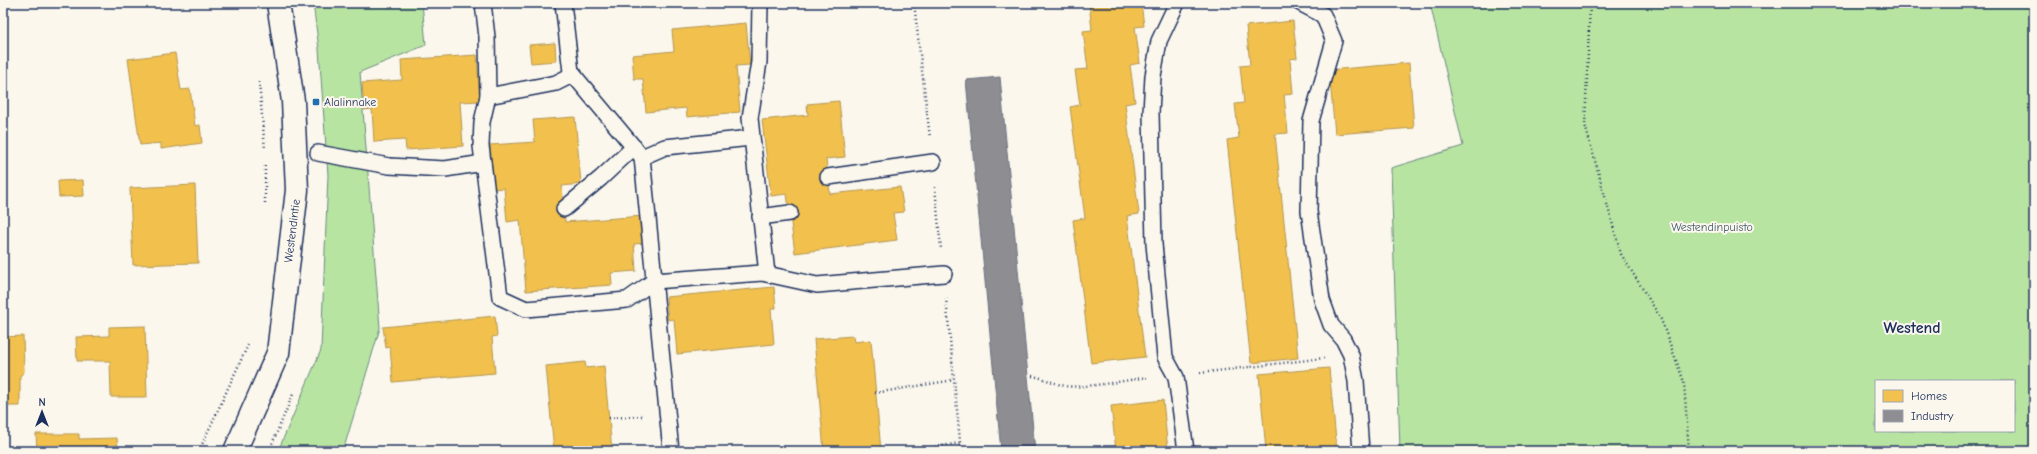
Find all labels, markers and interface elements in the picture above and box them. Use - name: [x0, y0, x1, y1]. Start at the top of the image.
- place label: Alalinnake: [324, 95, 376, 109]
- marker: Alalinnake: [311, 97, 321, 107]
- street label: Westendintie: [281, 198, 303, 264]
- park label: Westendinpuisto: [1671, 220, 1753, 234]
- district label: Westend: [1883, 319, 1941, 337]
- legend: [1875, 380, 2015, 432]
- text: Homes: [1911, 389, 1947, 403]
- north arrow: [22, 392, 62, 432]
- text: N: [38, 396, 46, 409]
- text: Industry: [1911, 409, 1954, 423]

